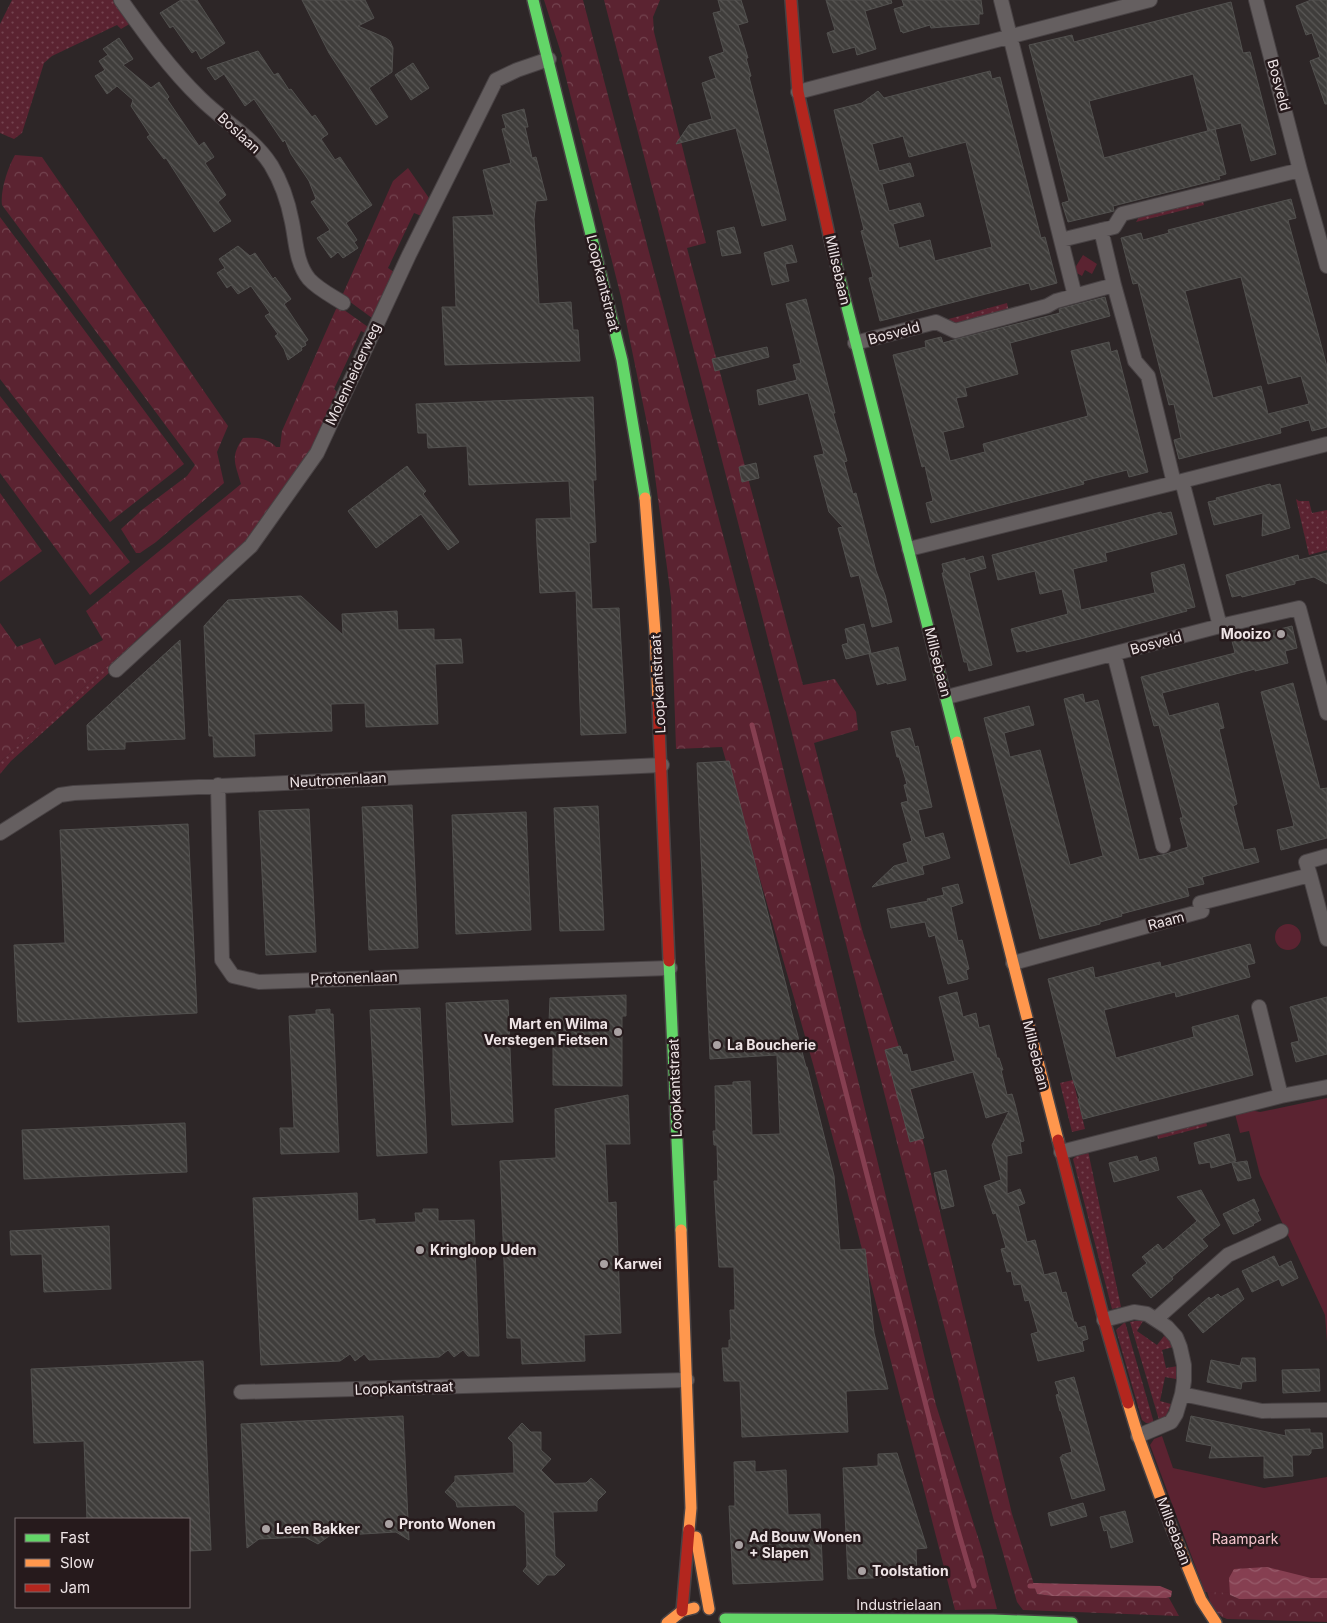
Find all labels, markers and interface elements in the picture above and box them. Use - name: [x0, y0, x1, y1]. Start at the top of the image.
- street label: Bosveld: [1264, 57, 1295, 113]
- street label: Boslaan: [214, 109, 264, 157]
- street label: Loopkantstraat: [583, 233, 624, 333]
- street label: Millsebaan: [822, 233, 855, 306]
- street label: Bosveld: [866, 317, 922, 348]
- street label: Molenheiderweg: [321, 320, 384, 428]
- street label: Millsebaan: [922, 625, 955, 698]
- place label: Mooizo: [1221, 625, 1271, 642]
- street label: Bosveld: [1128, 627, 1184, 658]
- marker: Mooizo: [1275, 628, 1287, 640]
- street label: Loopkantstraat: [646, 634, 669, 734]
- street label: Neutronenlaan: [289, 768, 387, 791]
- street label: Raam: [1146, 908, 1186, 934]
- street label: Protonenlaan: [310, 967, 398, 988]
- place label: Mart en Wilma Verstegen Fietsen: [484, 1015, 608, 1048]
- street label: Millsebaan: [1020, 1018, 1053, 1091]
- marker: Mart en Wilma Verstegen Fietsen: [612, 1026, 624, 1038]
- place label: La Boucherie: [727, 1036, 816, 1053]
- street label: Loopkantstraat: [664, 1038, 685, 1138]
- marker: La Boucherie: [711, 1039, 723, 1051]
- place label: Kringloop Uden: [430, 1241, 536, 1258]
- marker: Kringloop Uden: [414, 1244, 426, 1256]
- place label: Karwei: [614, 1255, 662, 1272]
- marker: Karwei: [598, 1258, 610, 1270]
- street label: Loopkantstraat: [354, 1377, 454, 1398]
- street label: Millsebaan: [1154, 1495, 1195, 1567]
- place label: Pronto Wonen: [399, 1515, 496, 1532]
- legend: [15, 1518, 190, 1608]
- marker: Pronto Wonen: [383, 1518, 395, 1530]
- place label: Leen Bakker: [276, 1520, 360, 1537]
- marker: Leen Bakker: [260, 1523, 272, 1535]
- text: Fast: [60, 1528, 90, 1547]
- place label: Ad Bouw Wonen + Slapen: [749, 1528, 861, 1561]
- park label: Raampark: [1212, 1530, 1279, 1547]
- marker: Ad Bouw Wonen + Slapen: [733, 1539, 745, 1551]
- text: Slow: [60, 1553, 94, 1572]
- place label: Toolstation: [872, 1562, 949, 1579]
- marker: Toolstation: [856, 1565, 868, 1577]
- text: Jam: [60, 1578, 90, 1597]
- street label: Industrielaan: [856, 1596, 942, 1613]

